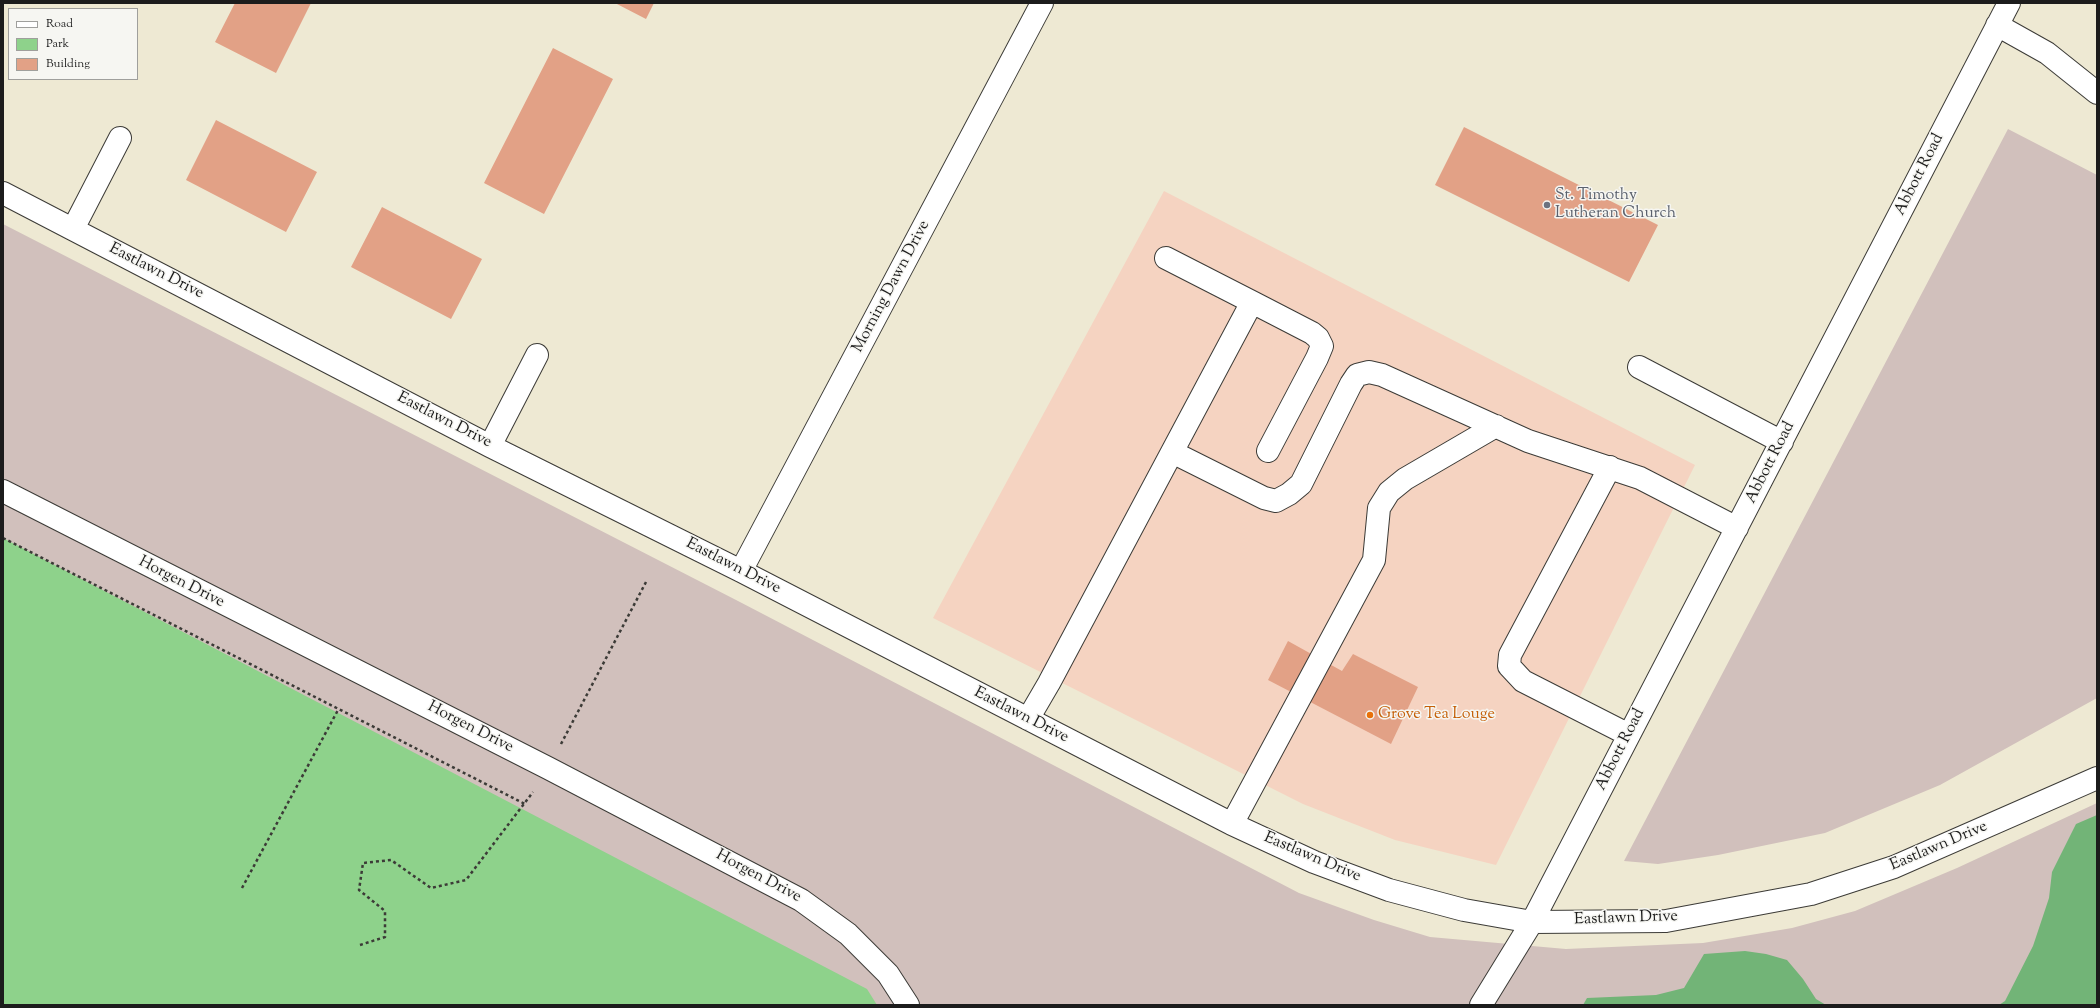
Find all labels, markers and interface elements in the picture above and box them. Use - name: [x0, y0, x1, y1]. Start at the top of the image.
- legend: [8, 8, 138, 80]
- text: Road: [46, 15, 73, 33]
- text: Park: [46, 35, 69, 53]
- text: Building: [46, 55, 90, 73]
- street label: Abbott Road: [1891, 131, 1949, 219]
- place label: St. Timothy Lutheran Church: [1555, 186, 1676, 224]
- marker: St. Timothy Lutheran Church: [1542, 200, 1552, 210]
- street label: Morning Dawn Drive: [849, 218, 935, 356]
- street label: Eastlawn Drive: [105, 240, 207, 304]
- street label: Eastlawn Drive: [393, 389, 495, 453]
- street label: Abbott Road: [1742, 419, 1800, 507]
- street label: Eastlawn Drive: [682, 535, 784, 599]
- street label: Horgen Drive: [135, 553, 227, 613]
- street label: Eastlawn Drive: [970, 684, 1072, 748]
- street label: Horgen Drive: [424, 698, 516, 758]
- place label: Grove Tea Louge: [1378, 705, 1495, 725]
- street label: Abbott Road: [1592, 706, 1650, 794]
- marker: Grove Tea Louge: [1365, 710, 1375, 720]
- street label: Eastlawn Drive: [1888, 818, 1990, 876]
- street label: Eastlawn Drive: [1261, 829, 1363, 887]
- street label: Horgen Drive: [712, 846, 804, 908]
- street label: Eastlawn Drive: [1574, 908, 1678, 930]

